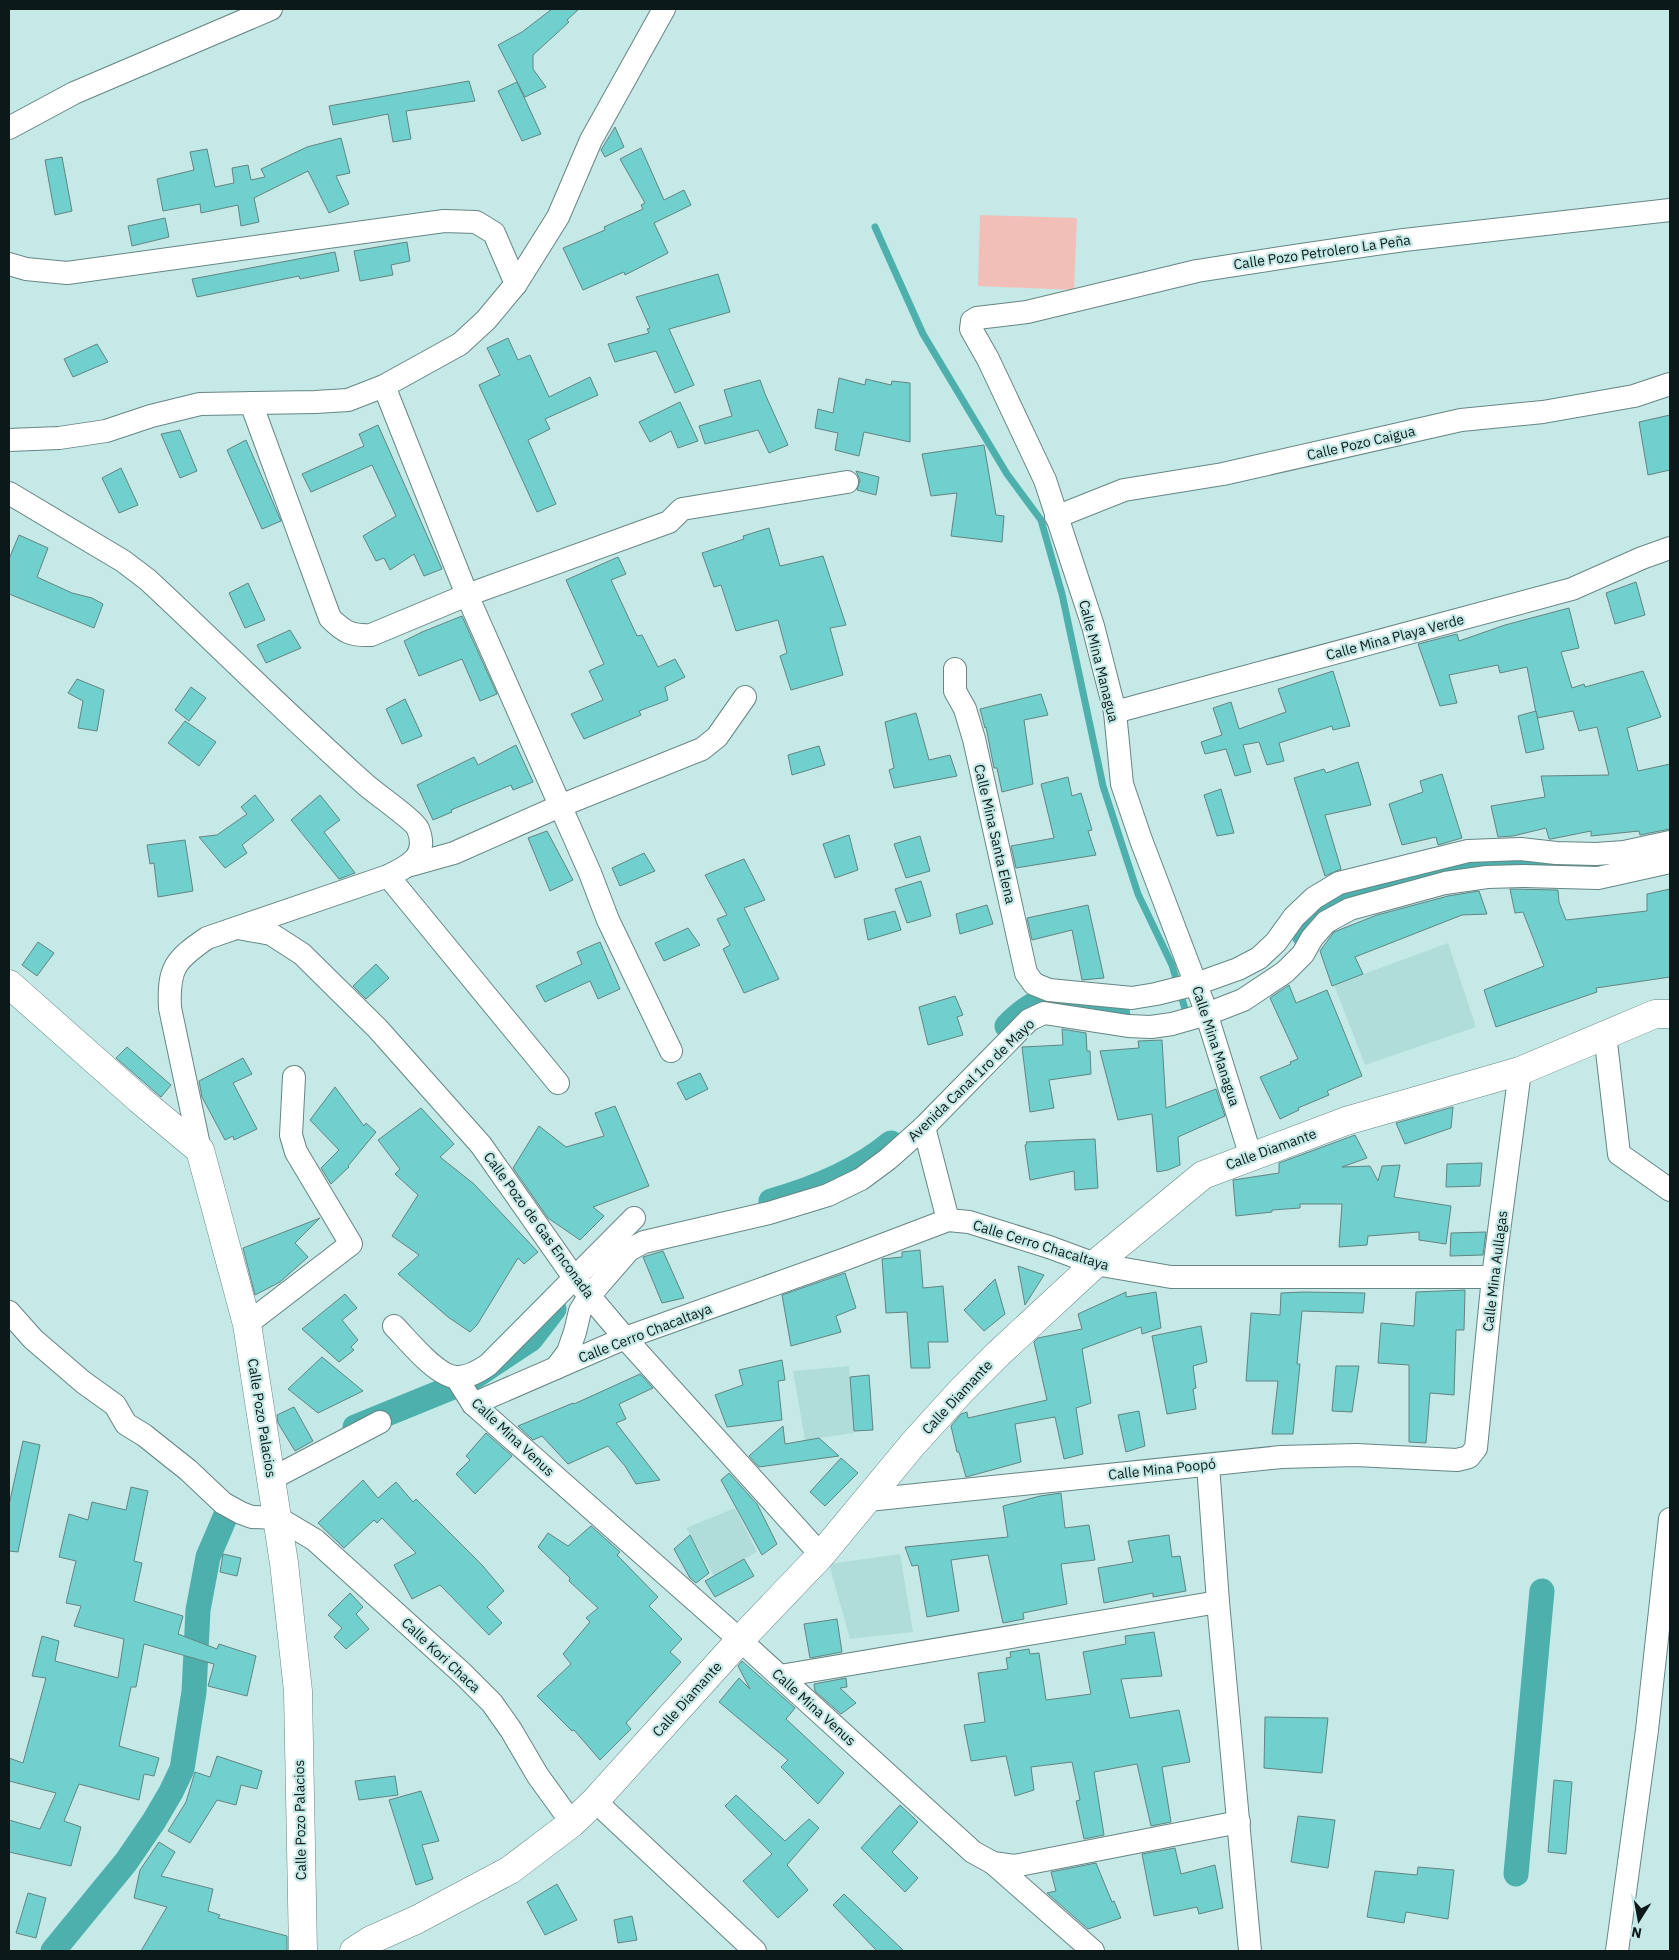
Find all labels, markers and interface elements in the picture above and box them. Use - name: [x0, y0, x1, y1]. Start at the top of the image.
- street label: Calle Pozo Petrolero La Peña: [1232, 231, 1412, 273]
- street label: Calle Pozo Caigua: [1305, 422, 1417, 464]
- street label: Calle Mina Managua: [1075, 598, 1123, 724]
- street label: Calle Mina Playa Verde: [1324, 610, 1466, 664]
- street label: Calle Mina Santa Elena: [970, 762, 1020, 906]
- street label: Calle Mina Managua: [1188, 984, 1244, 1109]
- street label: Avenida Canal 1ro de Mayo: [904, 1015, 1038, 1145]
- street label: Calle Diamante: [1223, 1124, 1319, 1174]
- street label: Calle Pozo de Gas Enconada: [480, 1148, 598, 1302]
- street label: Calle Mina Aullagas: [1479, 1209, 1511, 1333]
- street label: Calle Cerro Chacaltaya: [971, 1216, 1112, 1274]
- street label: Calle Cerro Chacaltaya: [576, 1299, 715, 1367]
- street label: Calle Diamante: [918, 1356, 996, 1438]
- street label: Calle Pozo Palacios: [244, 1357, 280, 1479]
- street label: Calle Mina Venus: [468, 1394, 558, 1480]
- street label: Calle Mina Poopó: [1107, 1454, 1217, 1484]
- street label: Calle Kori Chaca: [398, 1614, 485, 1697]
- street label: Calle Diamante: [648, 1657, 726, 1740]
- street label: Calle Mina Venus: [768, 1665, 860, 1750]
- street label: Calle Pozo Palacios: [290, 1759, 310, 1880]
- north arrow: [1614, 1895, 1664, 1945]
- text: N: [1630, 1923, 1643, 1943]

